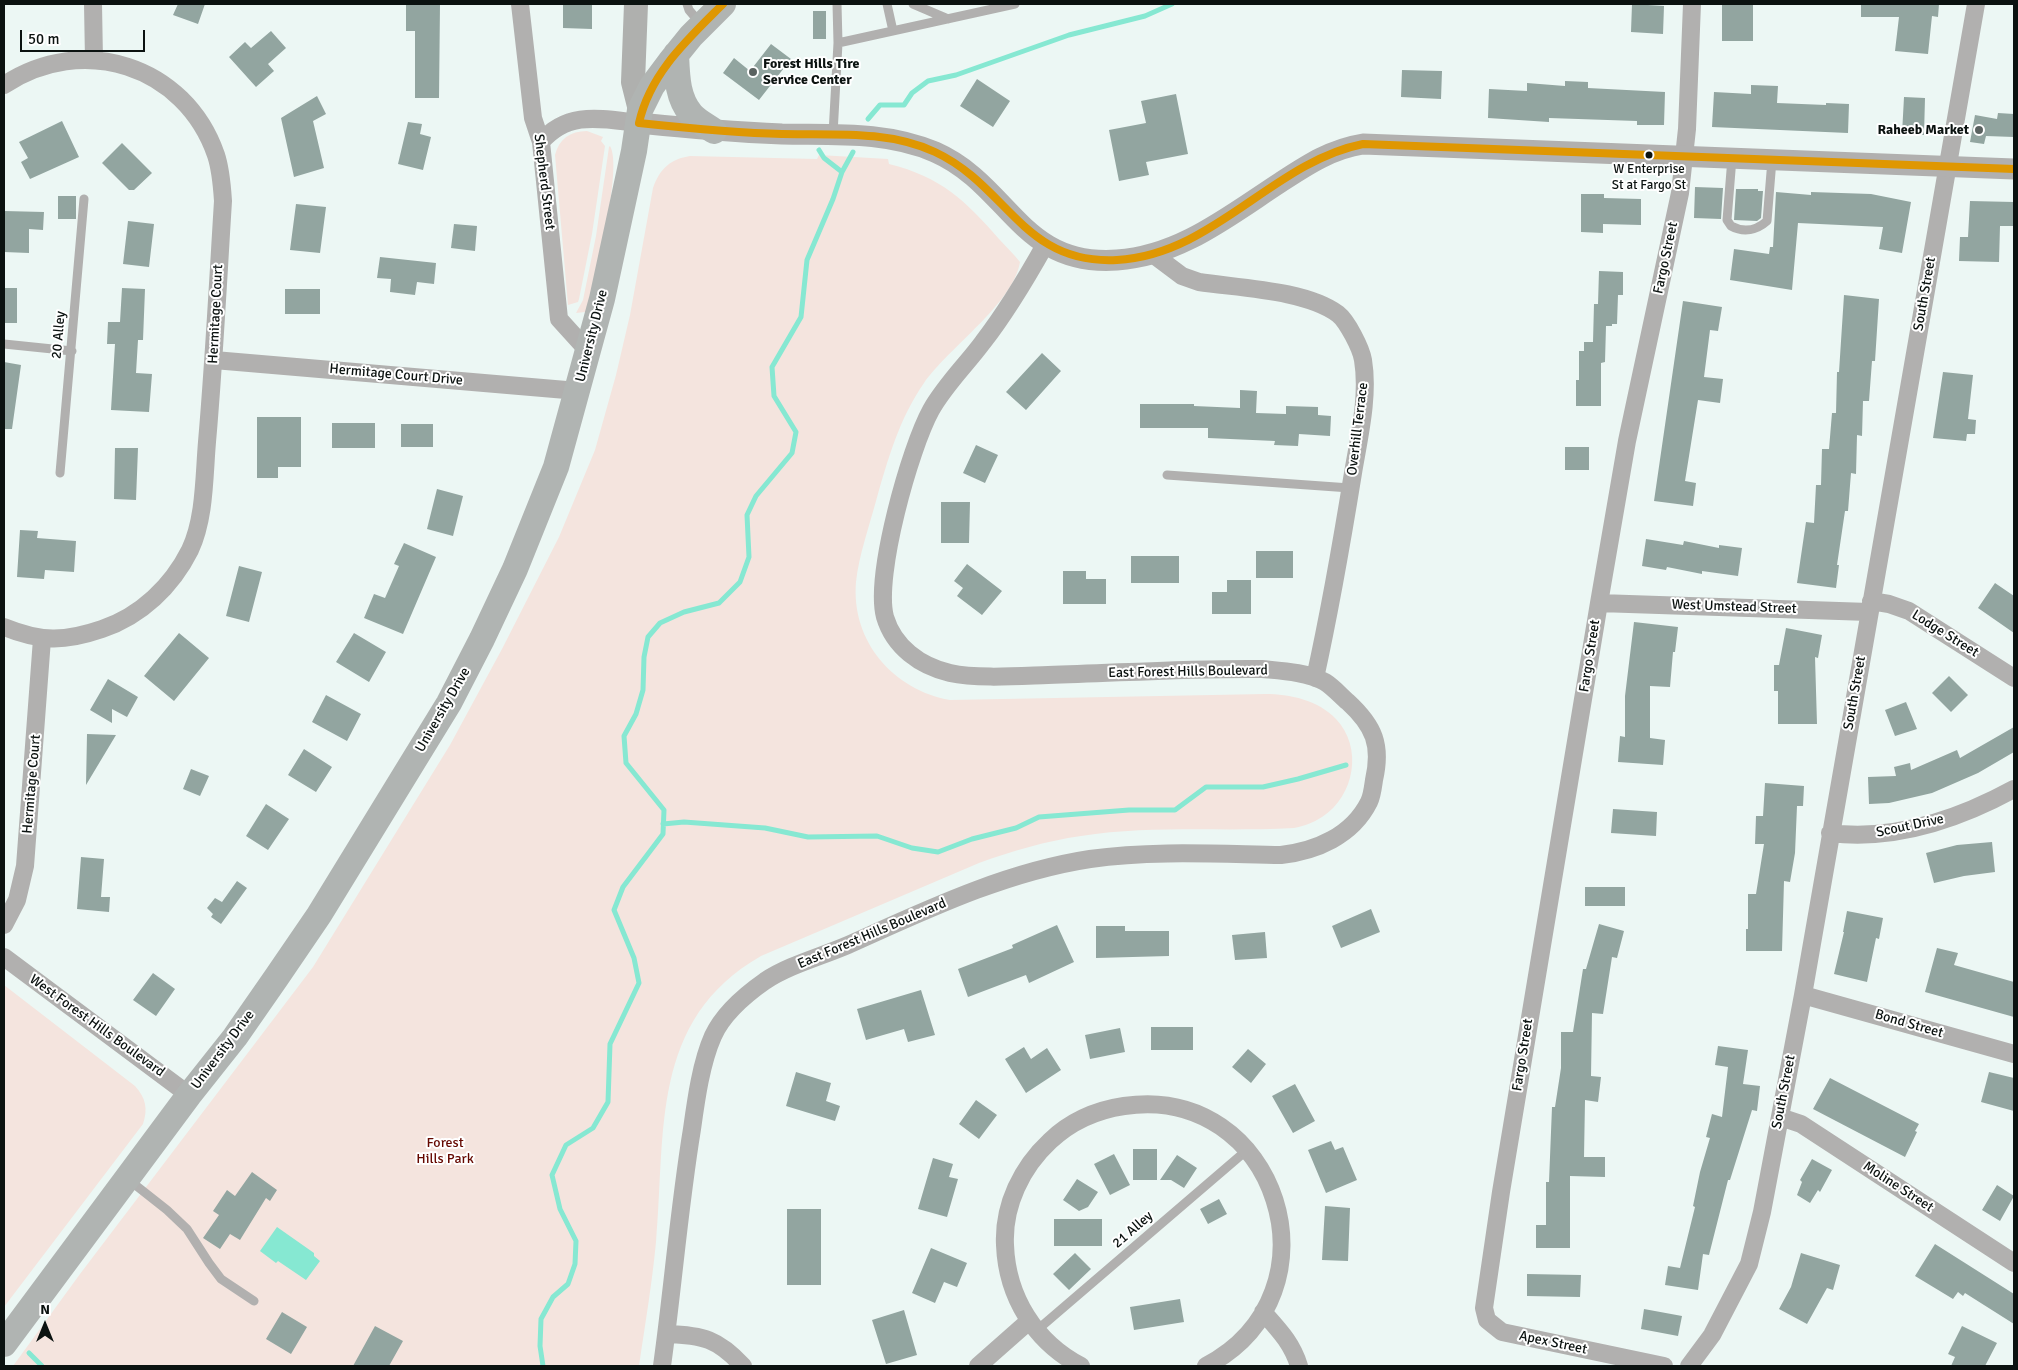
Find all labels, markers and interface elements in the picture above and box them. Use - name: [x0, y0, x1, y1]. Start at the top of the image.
- scale bar: [22, 20, 148, 52]
- text: 50 m: [28, 30, 59, 48]
- place label: Forest Hills Tire Service Center: [763, 56, 859, 88]
- marker: Forest Hills Tire Service Center: [747, 66, 759, 78]
- place label: Raheeb Market: [1878, 122, 1969, 138]
- marker: Raheeb Market: [1973, 124, 1985, 136]
- street label: Shepherd Street: [530, 133, 558, 231]
- marker: W Enterprise St at Fargo St: [1644, 150, 1654, 160]
- place label: W Enterprise St at Fargo St: [1612, 162, 1686, 193]
- street label: Fargo Street: [1650, 220, 1682, 296]
- street label: South Street: [1910, 256, 1940, 332]
- street label: Hermitage Court: [205, 264, 227, 364]
- street label: University Drive: [572, 288, 612, 384]
- street label: 20 Alley: [49, 310, 69, 360]
- street label: Hermitage Court Drive: [329, 361, 463, 389]
- street label: Overhill Terrace: [1344, 382, 1372, 476]
- street label: West Umstead Street: [1671, 596, 1797, 618]
- street label: Lodge Street: [1908, 607, 1982, 661]
- street label: Fargo Street: [1576, 619, 1604, 693]
- street label: South Street: [1840, 655, 1870, 731]
- street label: East Forest Hills Boulevard: [1108, 662, 1268, 682]
- street label: University Drive: [412, 665, 474, 755]
- street label: Hermitage Court: [19, 734, 45, 834]
- street label: Scout Drive: [1875, 811, 1945, 841]
- street label: East Forest Hills Boulevard: [795, 895, 949, 973]
- street label: West Forest Hills Boulevard: [26, 971, 168, 1081]
- street label: Bond Street: [1873, 1006, 1945, 1042]
- street label: University Drive: [188, 1007, 258, 1093]
- street label: Fargo Street: [1509, 1018, 1537, 1092]
- street label: South Street: [1769, 1054, 1799, 1130]
- park label: Forest Hills Park: [416, 1135, 474, 1168]
- street label: Moline Street: [1860, 1158, 1936, 1216]
- street label: 21 Alley: [1109, 1208, 1157, 1252]
- north arrow: [20, 1300, 70, 1350]
- text: N: [40, 1301, 50, 1318]
- street label: Apex Street: [1518, 1328, 1588, 1358]

